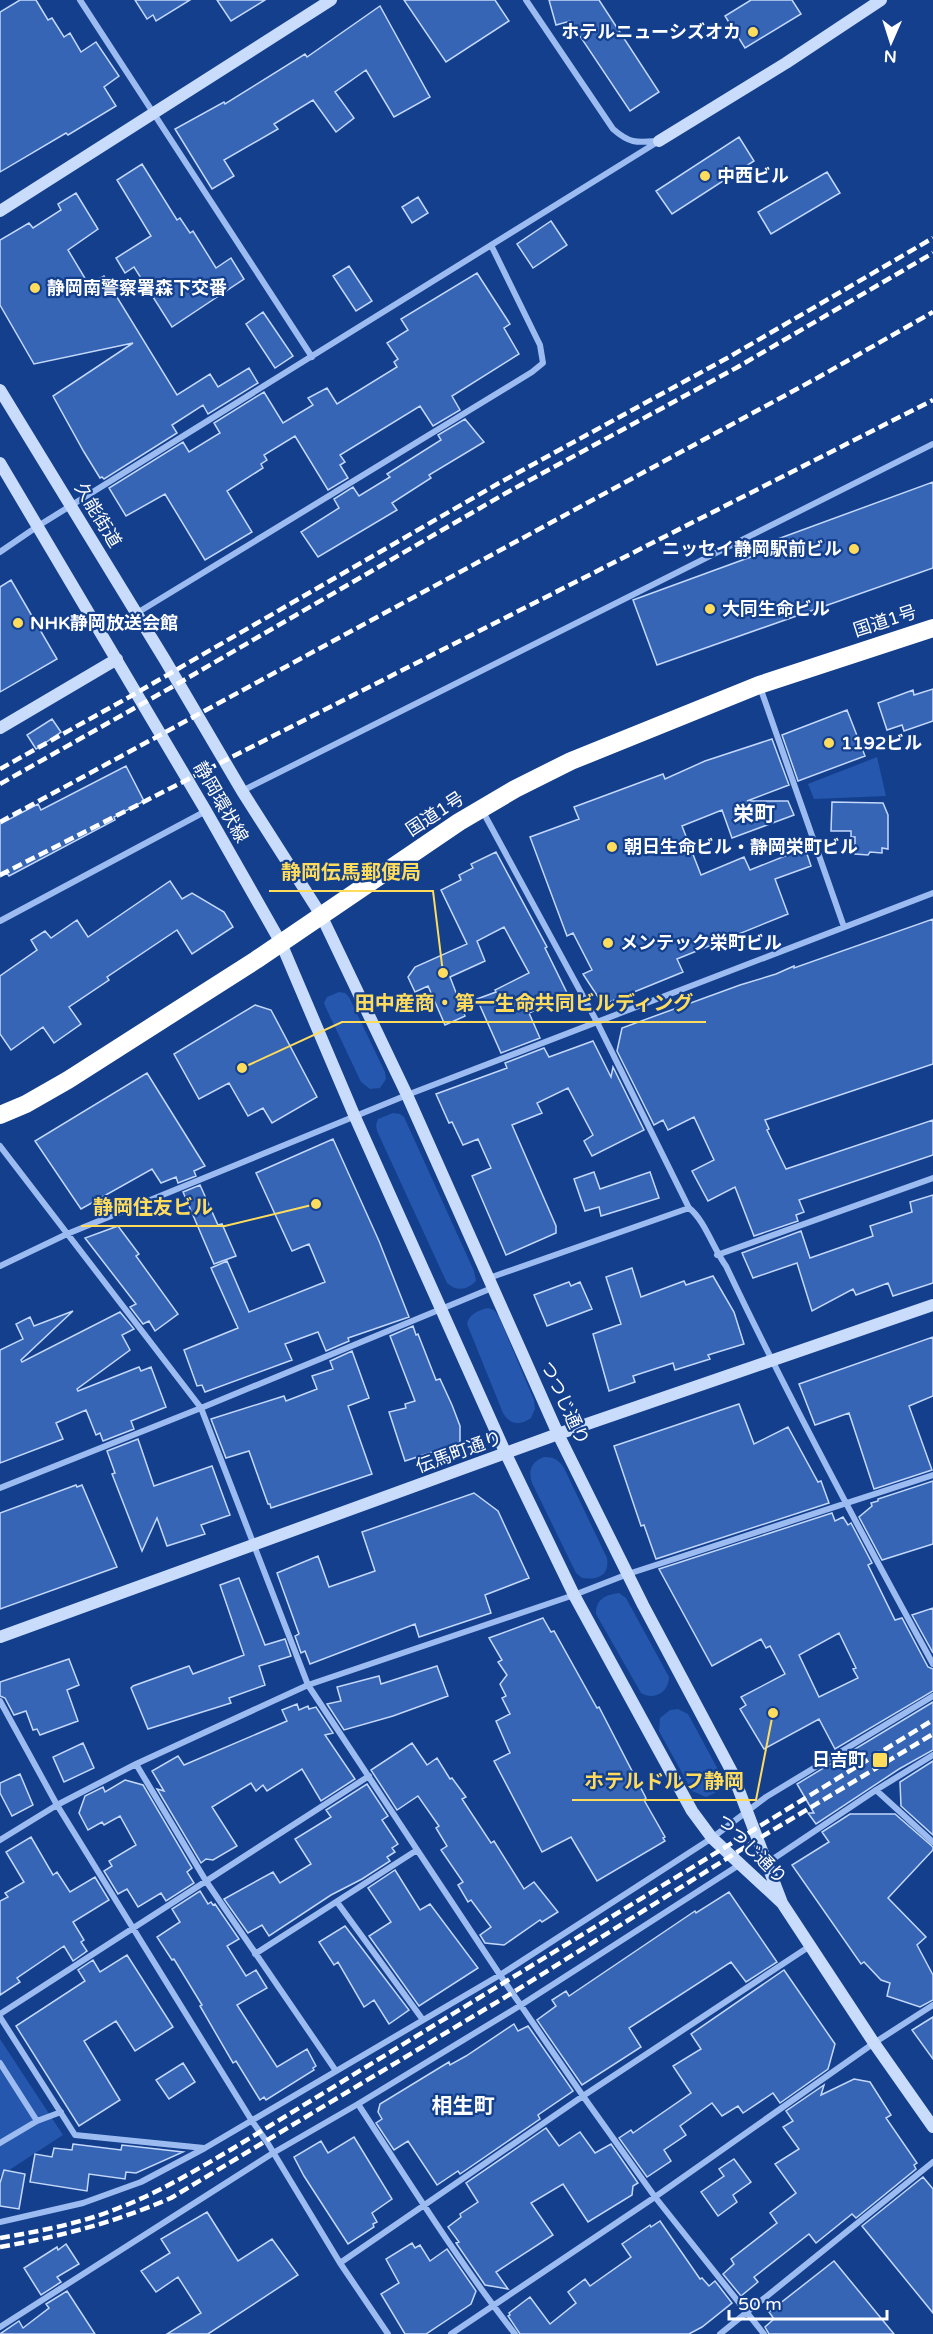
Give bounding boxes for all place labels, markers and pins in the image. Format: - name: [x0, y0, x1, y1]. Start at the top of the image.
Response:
- place label: ホテルニューシズオカ: [561, 21, 741, 43]
- marker: ホテルニューシズオカ: [746, 25, 760, 39]
- place label: 中西ビル: [717, 165, 789, 187]
- marker: 中西ビル: [698, 169, 712, 183]
- place label: 静岡南警察署森下交番: [47, 277, 227, 299]
- marker: 静岡南警察署森下交番: [28, 281, 42, 295]
- place label: ニッセイ静岡駅前ビル: [662, 538, 842, 560]
- marker: ニッセイ静岡駅前ビル: [847, 542, 861, 556]
- place label: 大同生命ビル: [722, 598, 830, 620]
- marker: 大同生命ビル: [703, 602, 717, 616]
- place label: NHK静岡放送会館: [30, 612, 178, 634]
- marker: NHK静岡放送会館: [11, 616, 25, 630]
- place label: 1192ビル: [841, 732, 922, 754]
- marker: 1192ビル: [822, 736, 836, 750]
- place label: 朝日生命ビル・静岡栄町ビル: [624, 836, 858, 858]
- marker: 朝日生命ビル・静岡栄町ビル: [605, 840, 619, 854]
- callout: 静岡伝馬郵便局: [269, 853, 433, 891]
- place label: メンテック栄町ビル: [620, 932, 782, 954]
- marker: メンテック栄町ビル: [601, 936, 615, 950]
- callout: 田中産商・第一生命共同ビルディング: [342, 984, 706, 1022]
- callout: 静岡住友ビル: [81, 1188, 225, 1226]
- place label: 日吉町: [812, 1749, 866, 1771]
- marker: 日吉町: [871, 1751, 889, 1769]
- callout: ホテルドルフ静岡: [572, 1762, 756, 1800]

